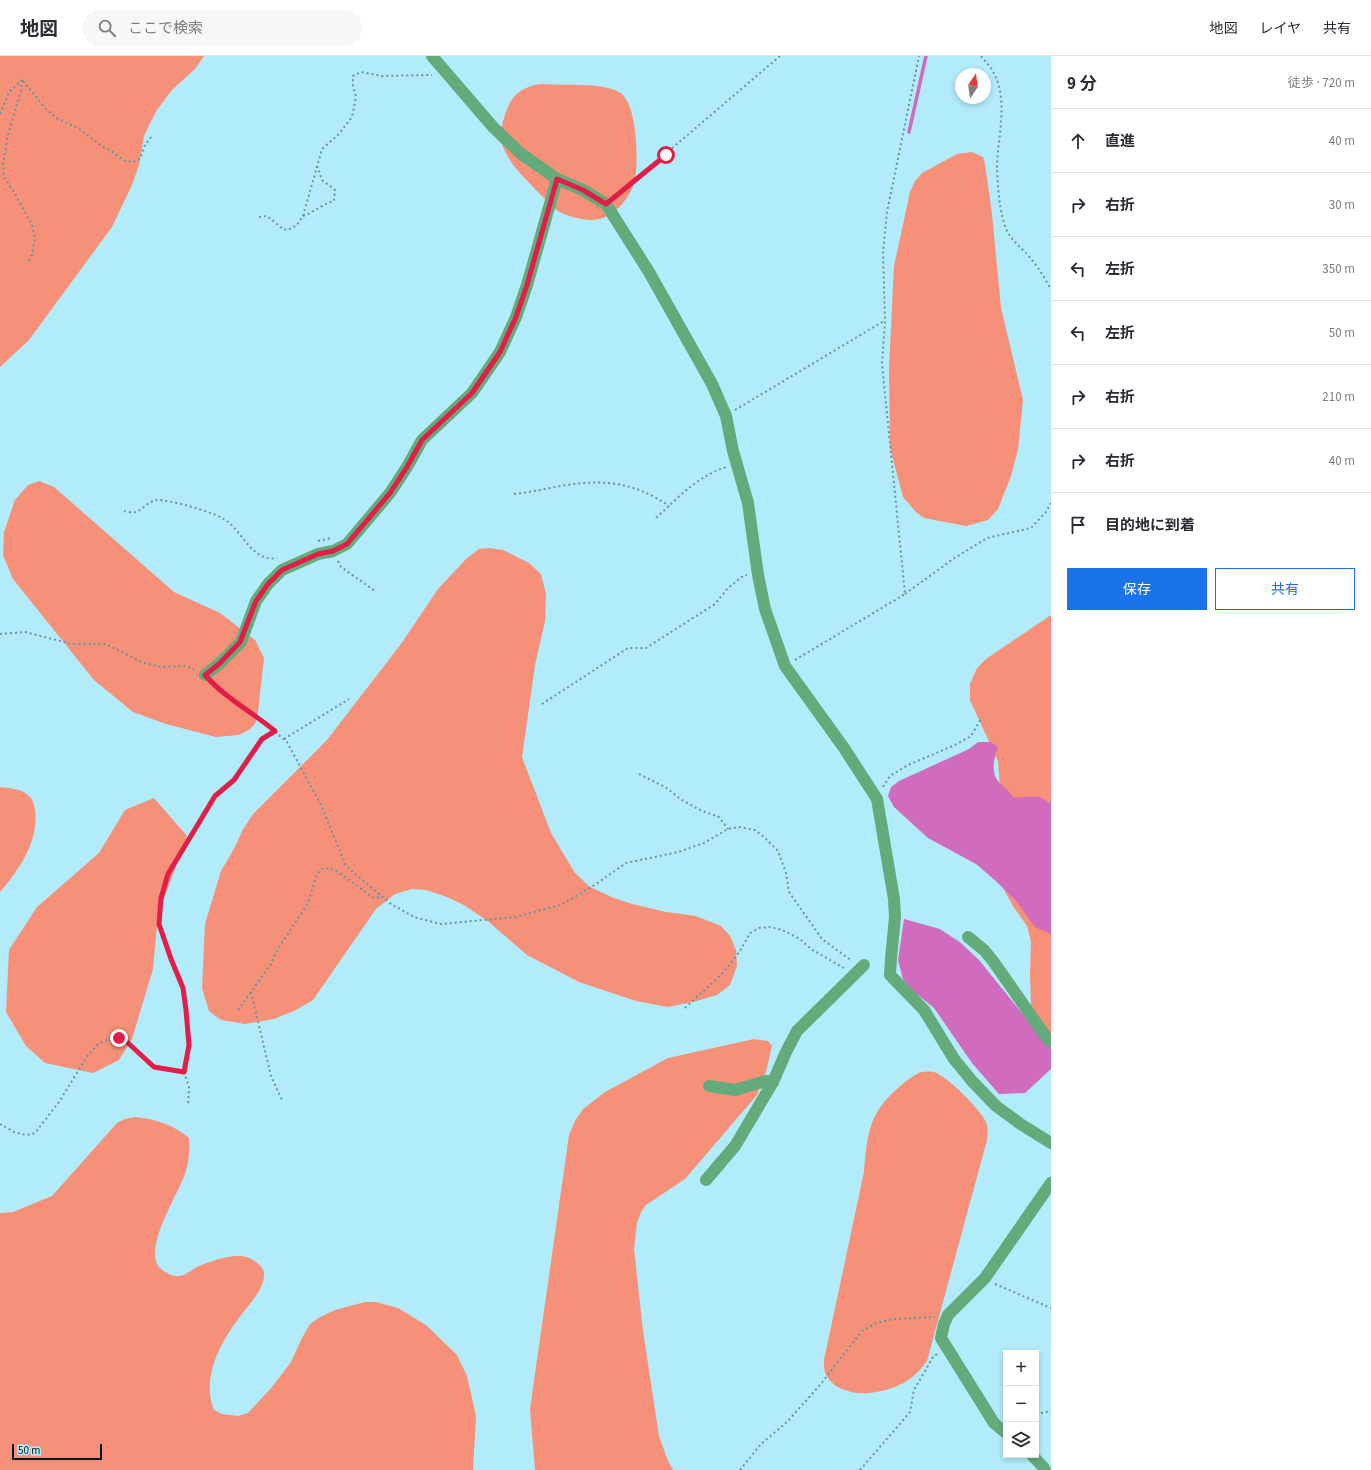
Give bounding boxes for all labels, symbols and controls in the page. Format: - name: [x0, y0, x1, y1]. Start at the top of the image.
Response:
- search box: [82, 10, 362, 46]
- text: 地図: [20, 16, 58, 43]
- icon: search: [96, 17, 118, 39]
- text: ここで検索: [128, 18, 203, 39]
- text: 地図: [1209, 19, 1237, 39]
- text: レイヤ: [1259, 19, 1301, 39]
- text: 共有: [1323, 19, 1351, 39]
- north arrow: [955, 68, 991, 104]
- text: 9 分: [1067, 72, 1096, 96]
- text: 徒歩 · 720 m: [1288, 74, 1355, 92]
- icon: ahead: [1067, 130, 1089, 152]
- text: 直進: [1105, 131, 1135, 152]
- text: 40 m: [1329, 132, 1355, 150]
- route start: [657, 146, 675, 164]
- icon: right: [1067, 194, 1089, 216]
- text: 右折: [1105, 195, 1135, 216]
- text: 30 m: [1329, 196, 1355, 214]
- icon: left: [1067, 258, 1089, 280]
- text: 左折: [1105, 259, 1135, 280]
- text: 350 m: [1322, 260, 1355, 278]
- icon: left: [1067, 322, 1089, 344]
- text: 左折: [1105, 323, 1135, 344]
- text: 50 m: [1329, 324, 1355, 342]
- icon: right: [1067, 386, 1089, 408]
- text: 右折: [1105, 387, 1135, 408]
- text: 210 m: [1322, 388, 1355, 406]
- icon: right: [1067, 450, 1089, 472]
- text: 右折: [1105, 451, 1135, 472]
- text: 40 m: [1329, 452, 1355, 470]
- icon: arrive: [1067, 514, 1089, 536]
- text: 目的地に到着: [1105, 515, 1195, 536]
- button: 保存: [1067, 568, 1207, 610]
- button: 共有: [1215, 568, 1355, 610]
- route end: [110, 1029, 128, 1047]
- map controls: [1003, 1350, 1039, 1458]
- button: +: [1003, 1350, 1039, 1386]
- button: −: [1003, 1386, 1039, 1422]
- button: layers: [1003, 1422, 1039, 1458]
- scale bar: [12, 1442, 102, 1461]
- text: 50 m: [18, 1443, 40, 1458]

